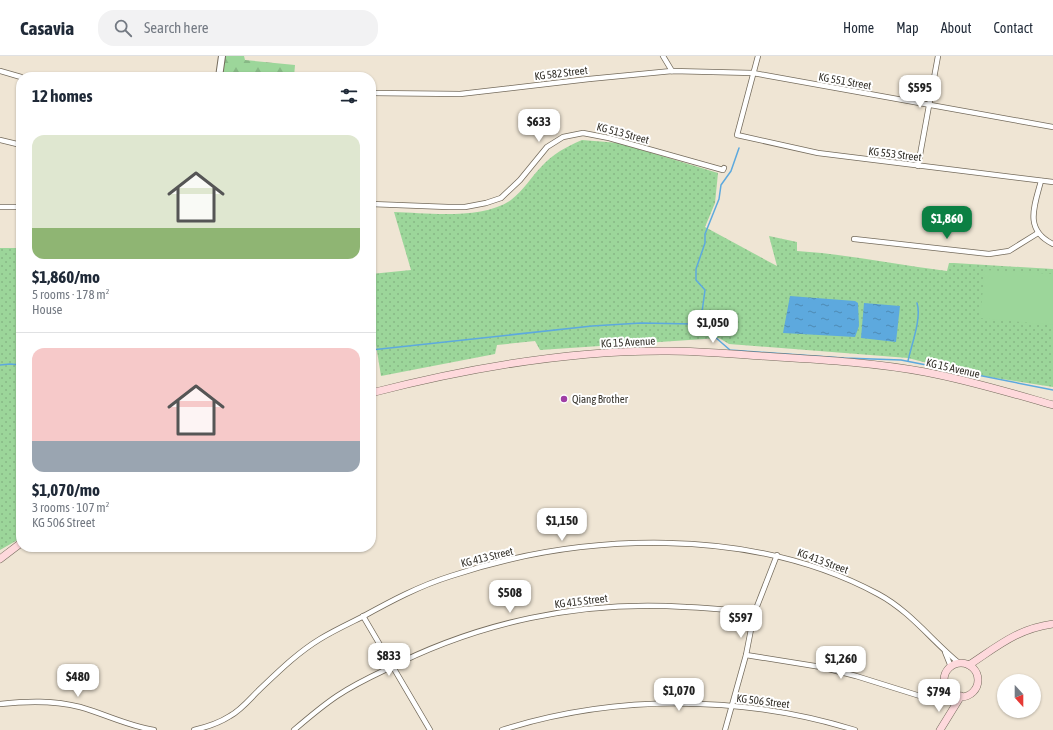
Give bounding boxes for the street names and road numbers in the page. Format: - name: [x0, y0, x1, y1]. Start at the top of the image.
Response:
- street label: KG 582 Street: [534, 64, 588, 82]
- street label: KG 551 Street: [818, 70, 872, 92]
- street label: KG 513 Street: [596, 120, 650, 146]
- street label: KG 553 Street: [868, 145, 922, 163]
- street label: KG 15 Avenue: [600, 335, 656, 349]
- street label: KG 15 Avenue: [925, 356, 981, 380]
- street label: KG 413 Street: [460, 545, 514, 569]
- street label: KG 413 Street: [796, 546, 850, 576]
- street label: KG 415 Street: [554, 592, 608, 610]
- street label: KG 506 Street: [736, 692, 790, 710]

